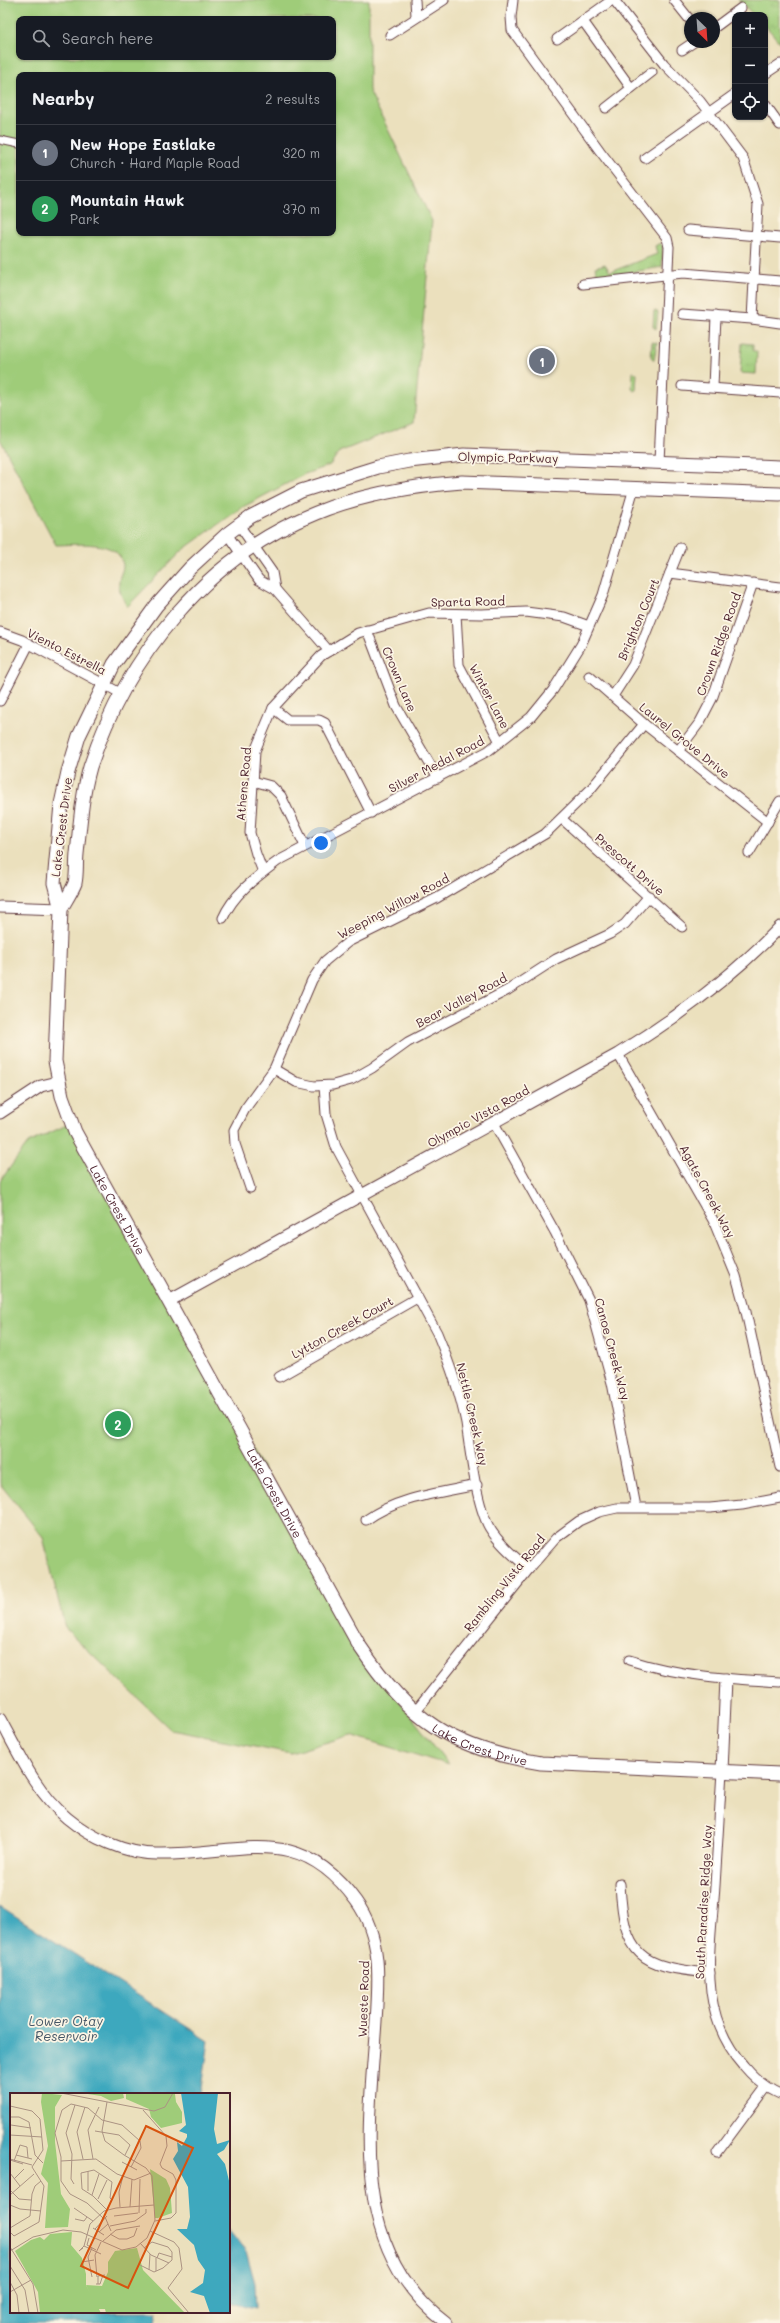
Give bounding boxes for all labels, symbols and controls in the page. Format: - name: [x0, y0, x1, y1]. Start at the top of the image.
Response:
- north arrow: [684, 12, 720, 48]
- map controls: [732, 12, 768, 120]
- button: +: [732, 12, 768, 48]
- search box: [16, 16, 336, 60]
- icon: search: [30, 27, 52, 49]
- text: Search here: [62, 28, 153, 48]
- button: −: [732, 48, 768, 84]
- button: locate: [732, 84, 768, 120]
- text: Nearby: [32, 87, 94, 109]
- text: 2 results: [265, 90, 320, 107]
- text: New Hope Eastlake: [70, 134, 216, 154]
- text: 1: [42, 144, 48, 161]
- text: 320 m: [283, 144, 320, 161]
- text: Church · Hard Maple Road: [70, 154, 240, 171]
- text: Mountain Hawk: [70, 190, 184, 210]
- text: 2: [41, 200, 49, 217]
- text: 370 m: [283, 200, 320, 217]
- text: Park: [70, 210, 99, 227]
- pin: 1: [529, 346, 555, 376]
- street label: Olympic Parkway: [458, 448, 558, 466]
- street label: Brighton Court: [614, 576, 662, 662]
- street label: Crown Ridge Road: [692, 590, 744, 698]
- street label: Sparta Road: [431, 592, 506, 610]
- street label: Viento Estrella: [25, 624, 109, 678]
- street label: Crown Lane: [379, 644, 421, 714]
- street label: Winter Lane: [466, 661, 514, 731]
- street label: Laurel Grove Drive: [636, 699, 734, 781]
- street label: Silver Medal Road: [385, 732, 487, 796]
- street label: Athens Road: [232, 746, 254, 822]
- street label: Lake Crest Drive: [47, 776, 75, 878]
- street label: Prescott Drive: [592, 829, 668, 899]
- your location: [311, 833, 331, 853]
- street label: Weeping Willow Road: [334, 870, 452, 942]
- street label: Bear Valley Road: [413, 969, 510, 1031]
- street label: Olympic Vista Road: [424, 1081, 532, 1151]
- street label: Agate Creek Way: [677, 1142, 739, 1240]
- street label: Lake Crest Drive: [87, 1162, 149, 1257]
- street label: Lytton Creek Court: [288, 1292, 396, 1362]
- street label: Canoe Creek Way: [592, 1296, 634, 1402]
- street label: Nettle Creek Way: [453, 1361, 493, 1467]
- pin: 2: [105, 1409, 131, 1439]
- street label: Lake Crest Drive: [244, 1445, 306, 1541]
- street label: Rambling Vista Road: [460, 1531, 548, 1635]
- street label: Lake Crest Drive: [430, 1719, 529, 1769]
- street label: South Paradise Ridge Way: [691, 1824, 715, 1980]
- street label: Wueste Road: [354, 1960, 372, 2038]
- water label: Lower Otay Reservoir: [29, 2012, 103, 2044]
- inset map: [10, 2093, 230, 2313]

